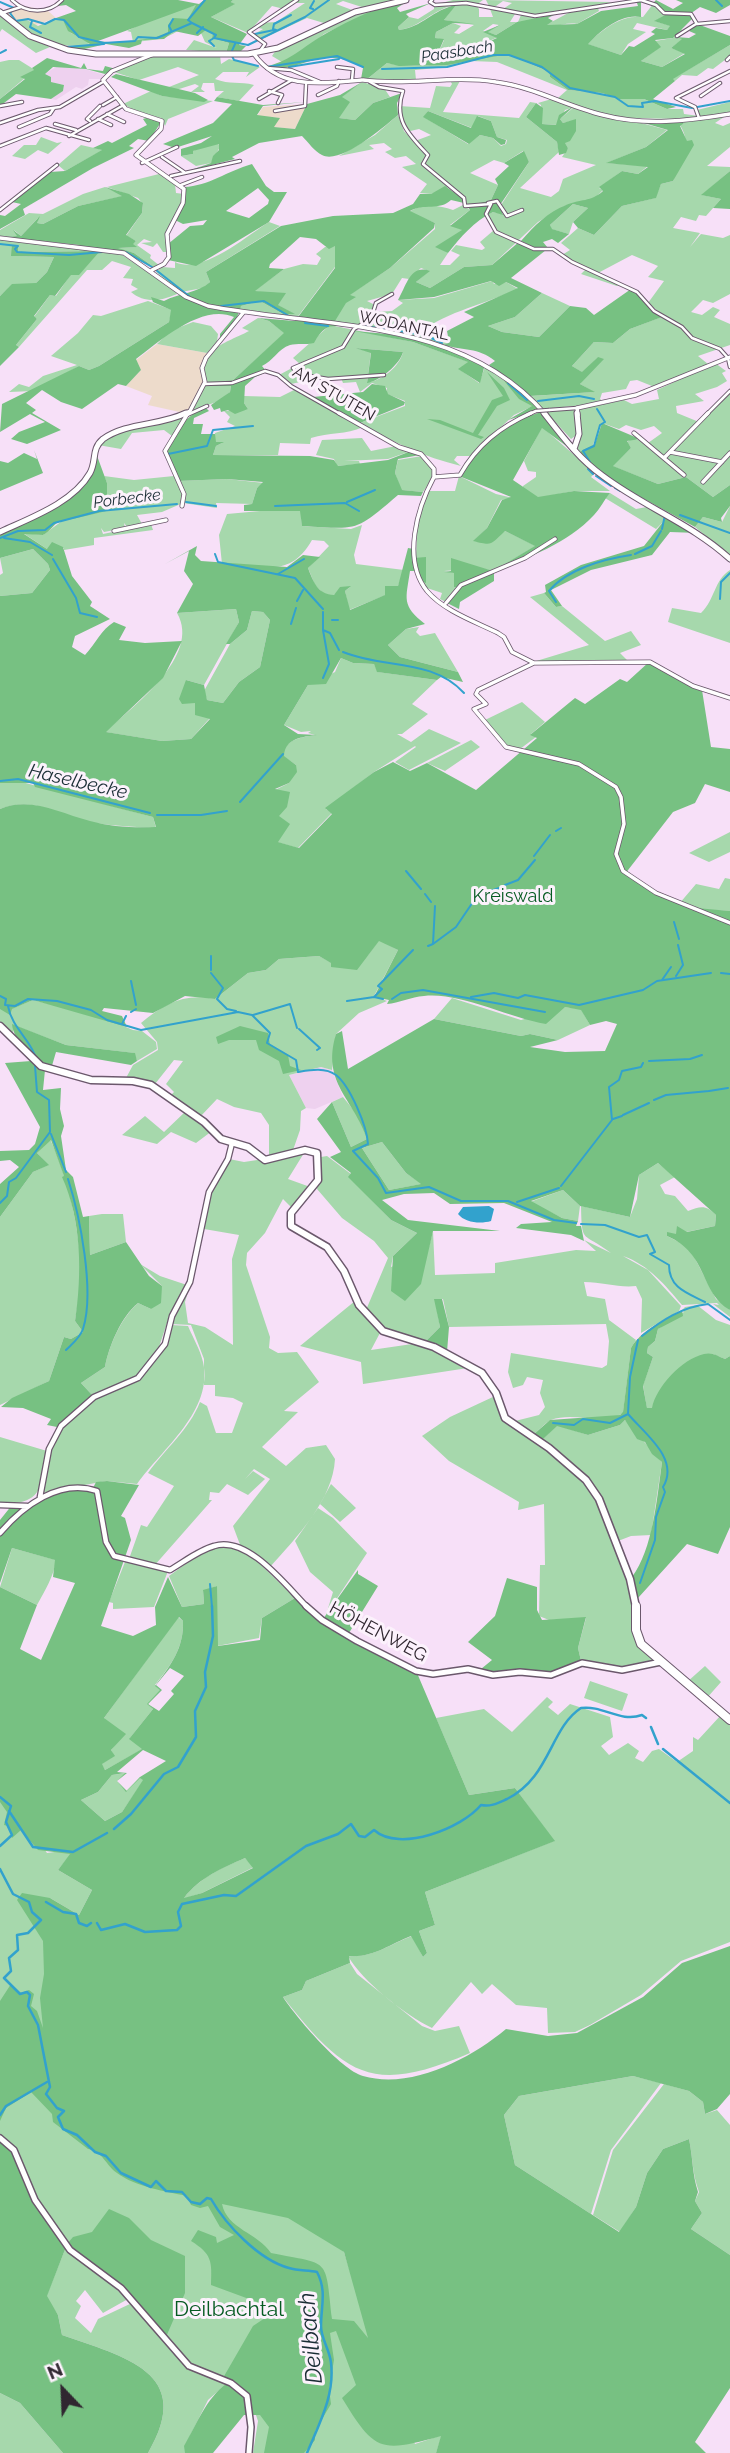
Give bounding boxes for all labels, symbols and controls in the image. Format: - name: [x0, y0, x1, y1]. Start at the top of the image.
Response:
- water label: Paasbach: [420, 37, 494, 67]
- street label: WODANTAL: [357, 307, 451, 345]
- street label: AM STUTEN: [289, 363, 379, 425]
- water label: Porbecke: [92, 485, 162, 513]
- water label: Haselbecke: [27, 760, 129, 804]
- park label: Kreiswald: [473, 886, 553, 908]
- street label: HÖHENWEG: [326, 1597, 430, 1667]
- water label: Deilbach: [293, 2291, 329, 2385]
- park label: Deilbachtal: [174, 2297, 284, 2323]
- north arrow: [28, 2355, 98, 2425]
- text: N: [44, 2358, 66, 2384]

